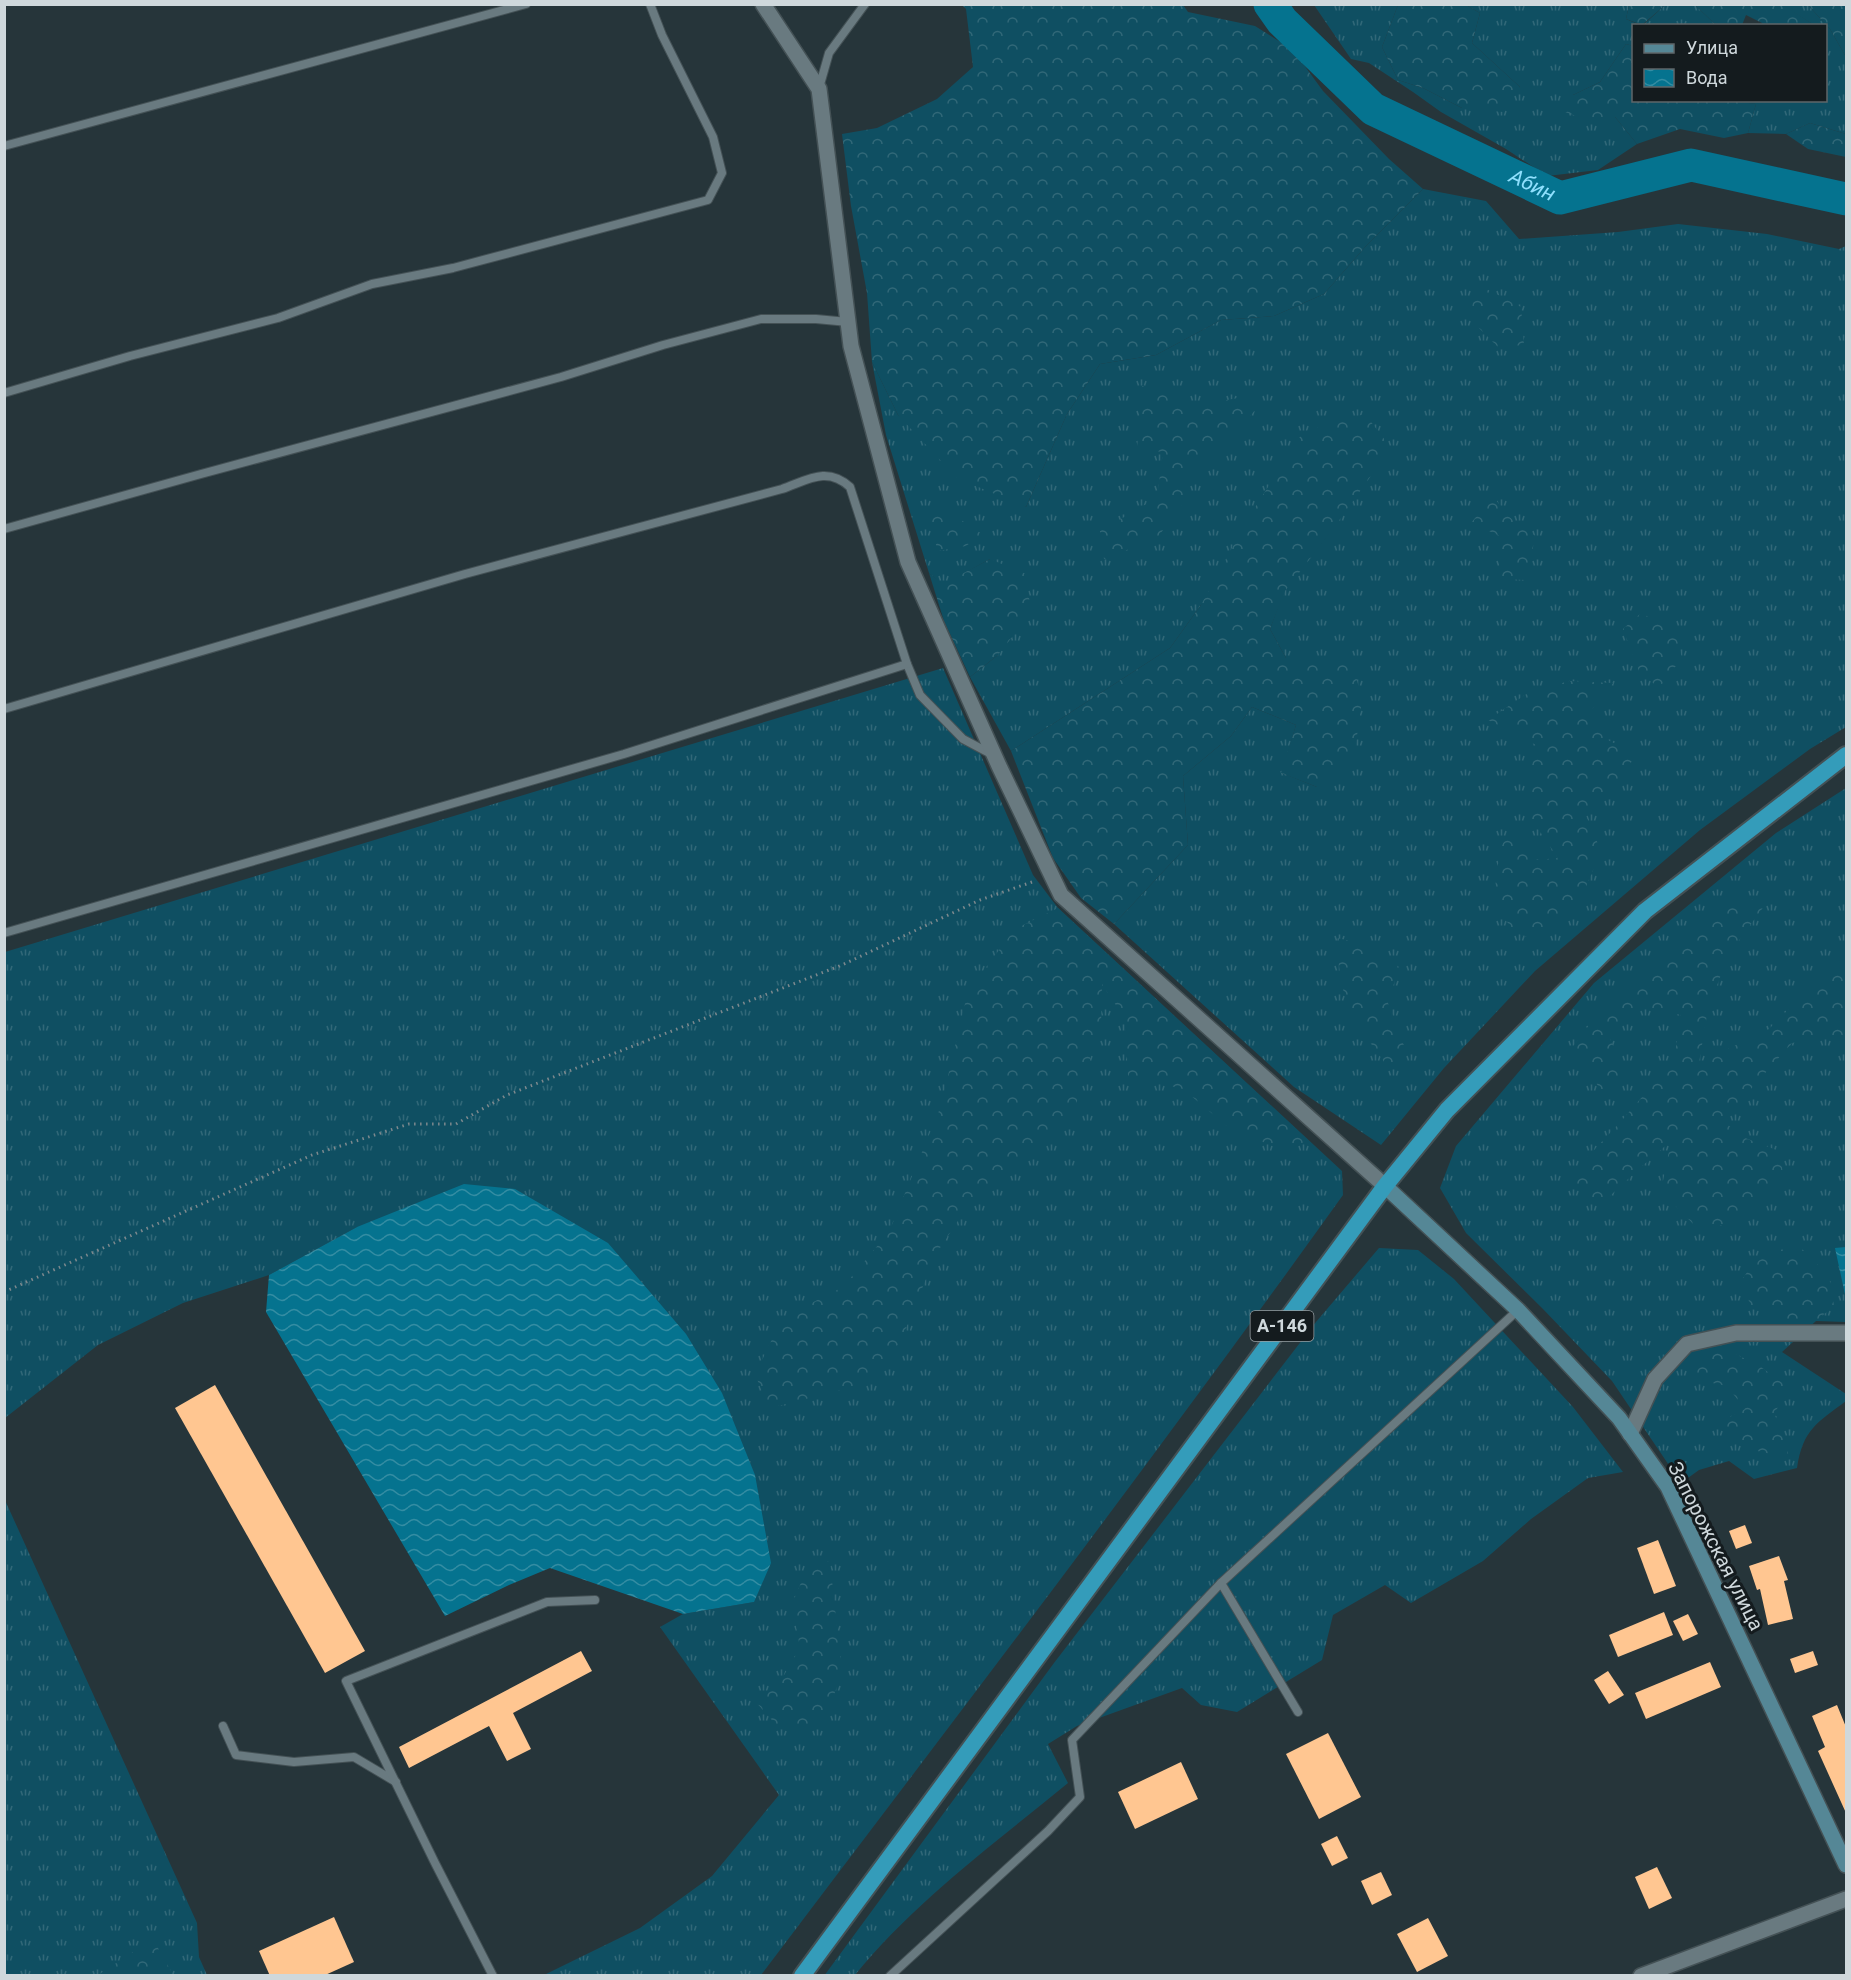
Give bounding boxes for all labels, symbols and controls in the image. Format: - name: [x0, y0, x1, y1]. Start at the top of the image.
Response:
- legend: [1632, 24, 1827, 102]
- text: Улица: [1686, 37, 1738, 58]
- text: Вода: [1686, 67, 1728, 88]
- water label: Абин: [1505, 163, 1559, 206]
- road number: А-146: [1250, 1311, 1314, 1341]
- street label: Запорожская улица: [1663, 1458, 1769, 1634]

